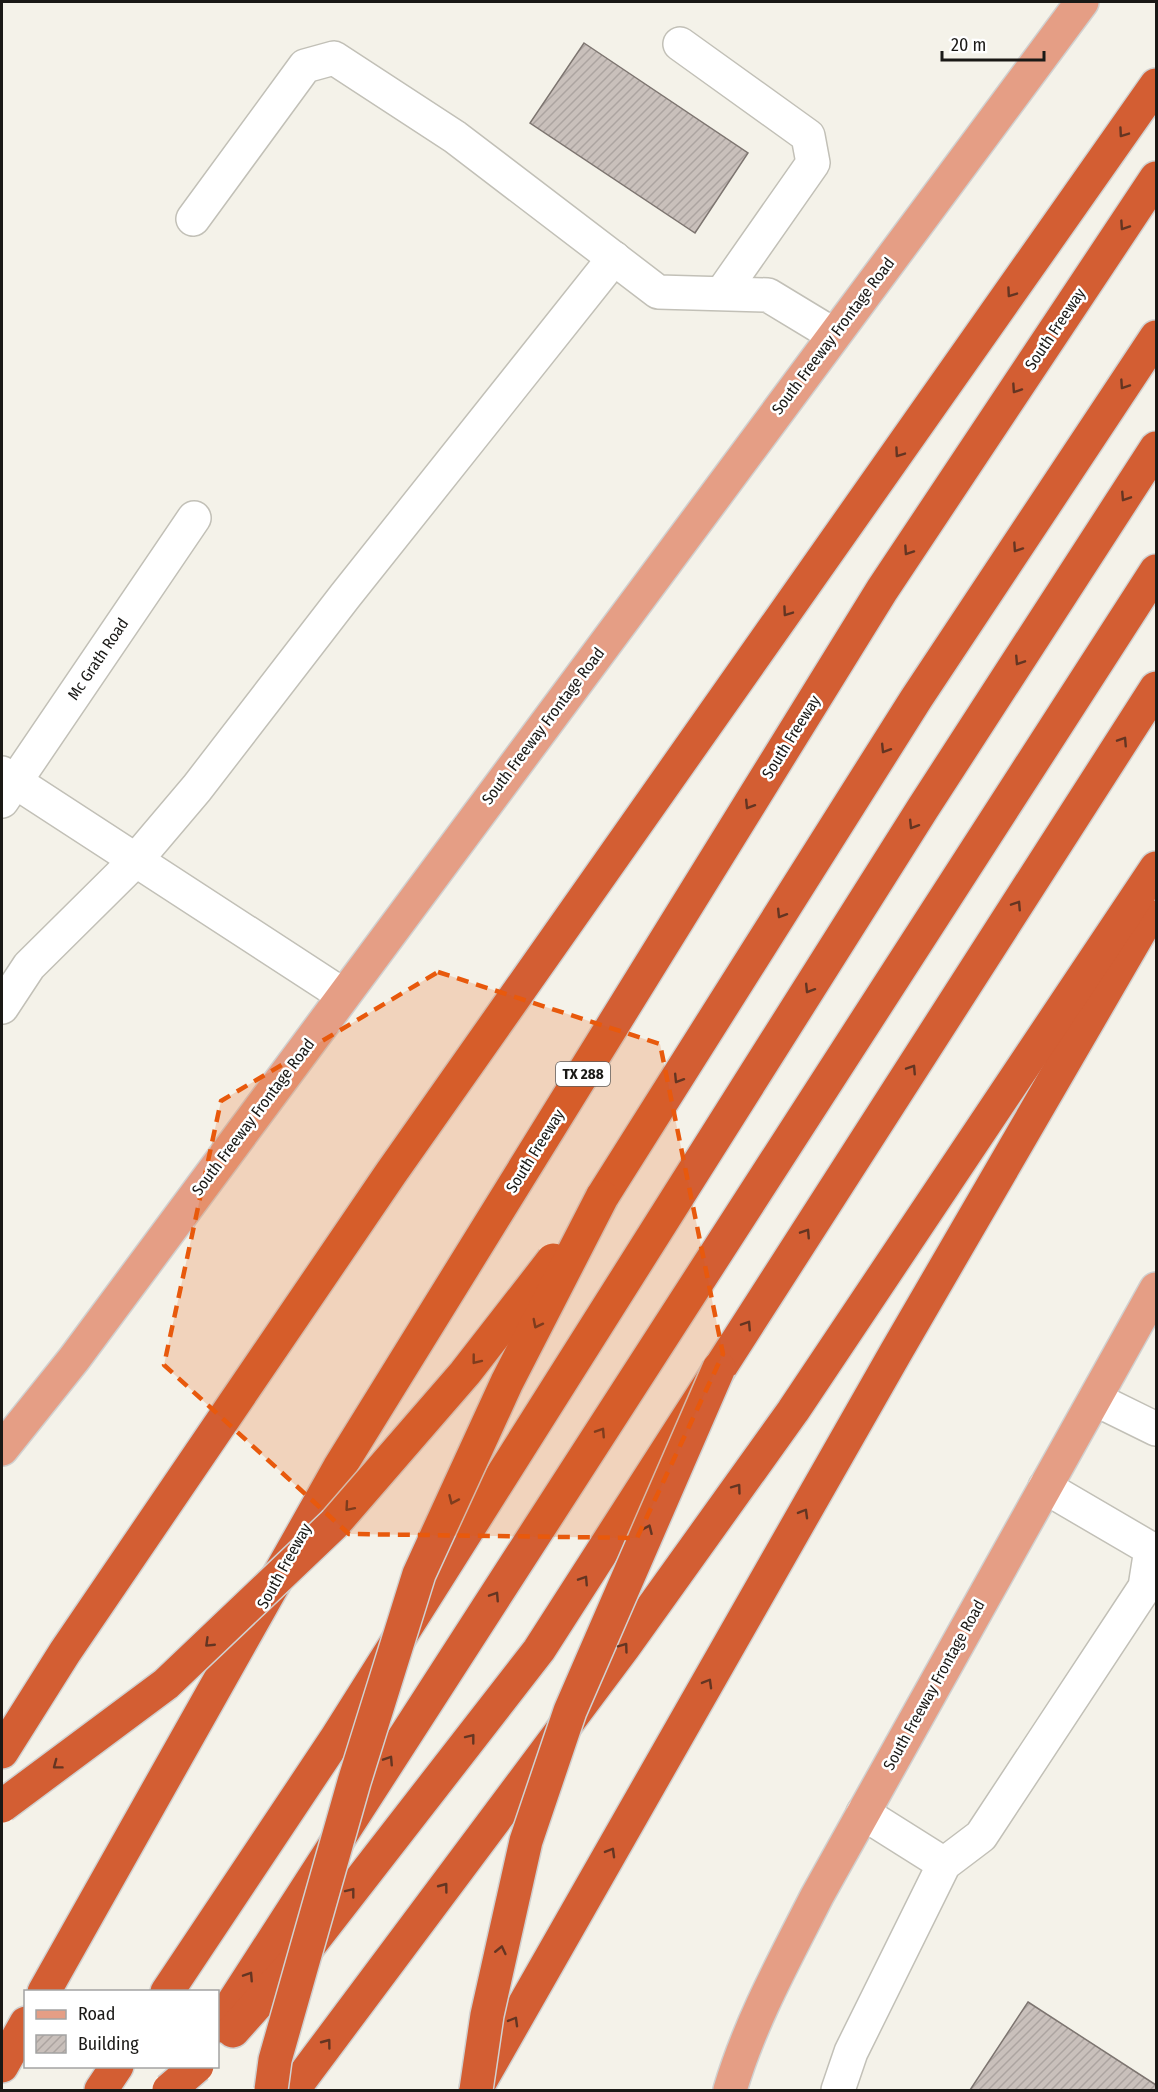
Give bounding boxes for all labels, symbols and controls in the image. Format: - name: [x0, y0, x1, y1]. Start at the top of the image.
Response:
- scale bar: [942, 24, 1044, 62]
- text: 20 m: [951, 34, 986, 56]
- one-way arrow: [1119, 127, 1130, 138]
- one-way arrow: [1120, 220, 1131, 231]
- street label: South Freeway Frontage Road: [768, 254, 898, 418]
- street label: South Freeway: [1021, 284, 1090, 374]
- one-way arrow: [1007, 286, 1018, 297]
- one-way arrow: [1120, 379, 1131, 390]
- one-way arrow: [1012, 382, 1023, 393]
- one-way arrow: [895, 446, 906, 457]
- one-way arrow: [1120, 491, 1132, 501]
- one-way arrow: [1012, 542, 1024, 552]
- one-way arrow: [903, 545, 915, 555]
- one-way arrow: [783, 606, 794, 617]
- street label: Mc Grath Road: [64, 614, 132, 704]
- street label: South Freeway Frontage Road: [478, 644, 608, 808]
- one-way arrow: [1015, 654, 1026, 665]
- street label: South Freeway: [758, 691, 825, 782]
- one-way arrow: [1116, 737, 1127, 748]
- one-way arrow: [881, 743, 893, 753]
- one-way arrow: [744, 799, 756, 809]
- one-way arrow: [909, 818, 920, 829]
- one-way arrow: [1010, 901, 1022, 911]
- one-way arrow: [777, 908, 789, 918]
- one-way arrow: [805, 983, 816, 994]
- street label: South Freeway Frontage Road: [188, 1035, 318, 1199]
- road number: TX 288: [556, 1062, 610, 1086]
- one-way arrow: [904, 1065, 916, 1075]
- one-way arrow: [673, 1073, 685, 1083]
- street label: South Freeway: [502, 1105, 569, 1196]
- one-way arrow: [799, 1229, 810, 1240]
- one-way arrow: [533, 1318, 544, 1328]
- one-way arrow: [739, 1321, 751, 1331]
- one-way arrow: [473, 1353, 484, 1364]
- one-way arrow: [593, 1428, 605, 1438]
- one-way arrow: [730, 1484, 741, 1495]
- one-way arrow: [448, 1493, 460, 1504]
- one-way arrow: [345, 1500, 356, 1511]
- one-way arrow: [797, 1509, 808, 1519]
- street label: South Freeway: [253, 1519, 316, 1612]
- one-way arrow: [641, 1525, 653, 1536]
- one-way arrow: [577, 1576, 589, 1586]
- one-way arrow: [488, 1592, 499, 1603]
- street label: South Freeway Frontage Road: [879, 1597, 989, 1773]
- one-way arrow: [205, 1636, 216, 1647]
- one-way arrow: [617, 1642, 628, 1653]
- one-way arrow: [700, 1679, 712, 1689]
- one-way arrow: [463, 1734, 474, 1745]
- one-way arrow: [382, 1755, 393, 1766]
- one-way arrow: [53, 1758, 64, 1769]
- one-way arrow: [604, 1848, 615, 1858]
- one-way arrow: [437, 1883, 448, 1894]
- one-way arrow: [344, 1888, 355, 1899]
- one-way arrow: [494, 1946, 507, 1956]
- one-way arrow: [242, 1972, 253, 1983]
- legend: [24, 1990, 219, 2068]
- text: Road: [78, 2003, 115, 2025]
- one-way arrow: [507, 2017, 519, 2028]
- text: Building: [78, 2033, 139, 2055]
- one-way arrow: [320, 2039, 331, 2050]

